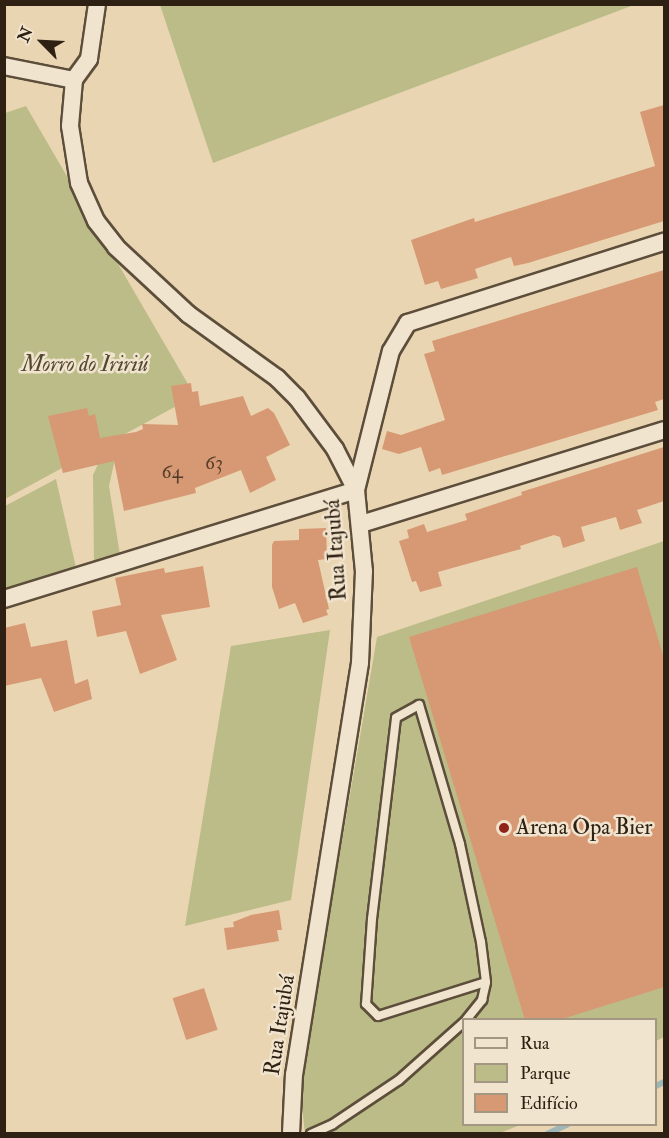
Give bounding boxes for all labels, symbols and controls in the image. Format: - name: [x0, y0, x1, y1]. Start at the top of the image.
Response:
- north arrow: [12, 12, 72, 72]
- text: N: [14, 24, 38, 45]
- park label: Morro do Iririú: [22, 352, 148, 378]
- house number: 63: [205, 450, 223, 474]
- house number: 64: [162, 459, 182, 483]
- street label: Rua Itajubá: [319, 498, 353, 602]
- place label: Arena Opa Bier: [516, 815, 652, 841]
- marker: Arena Opa Bier: [497, 821, 511, 835]
- street label: Rua Itajubá: [259, 973, 301, 1077]
- legend: [462, 1018, 657, 1126]
- text: Rua: [520, 1032, 549, 1055]
- text: Parque: [520, 1062, 570, 1085]
- text: Edifício: [520, 1092, 578, 1115]

